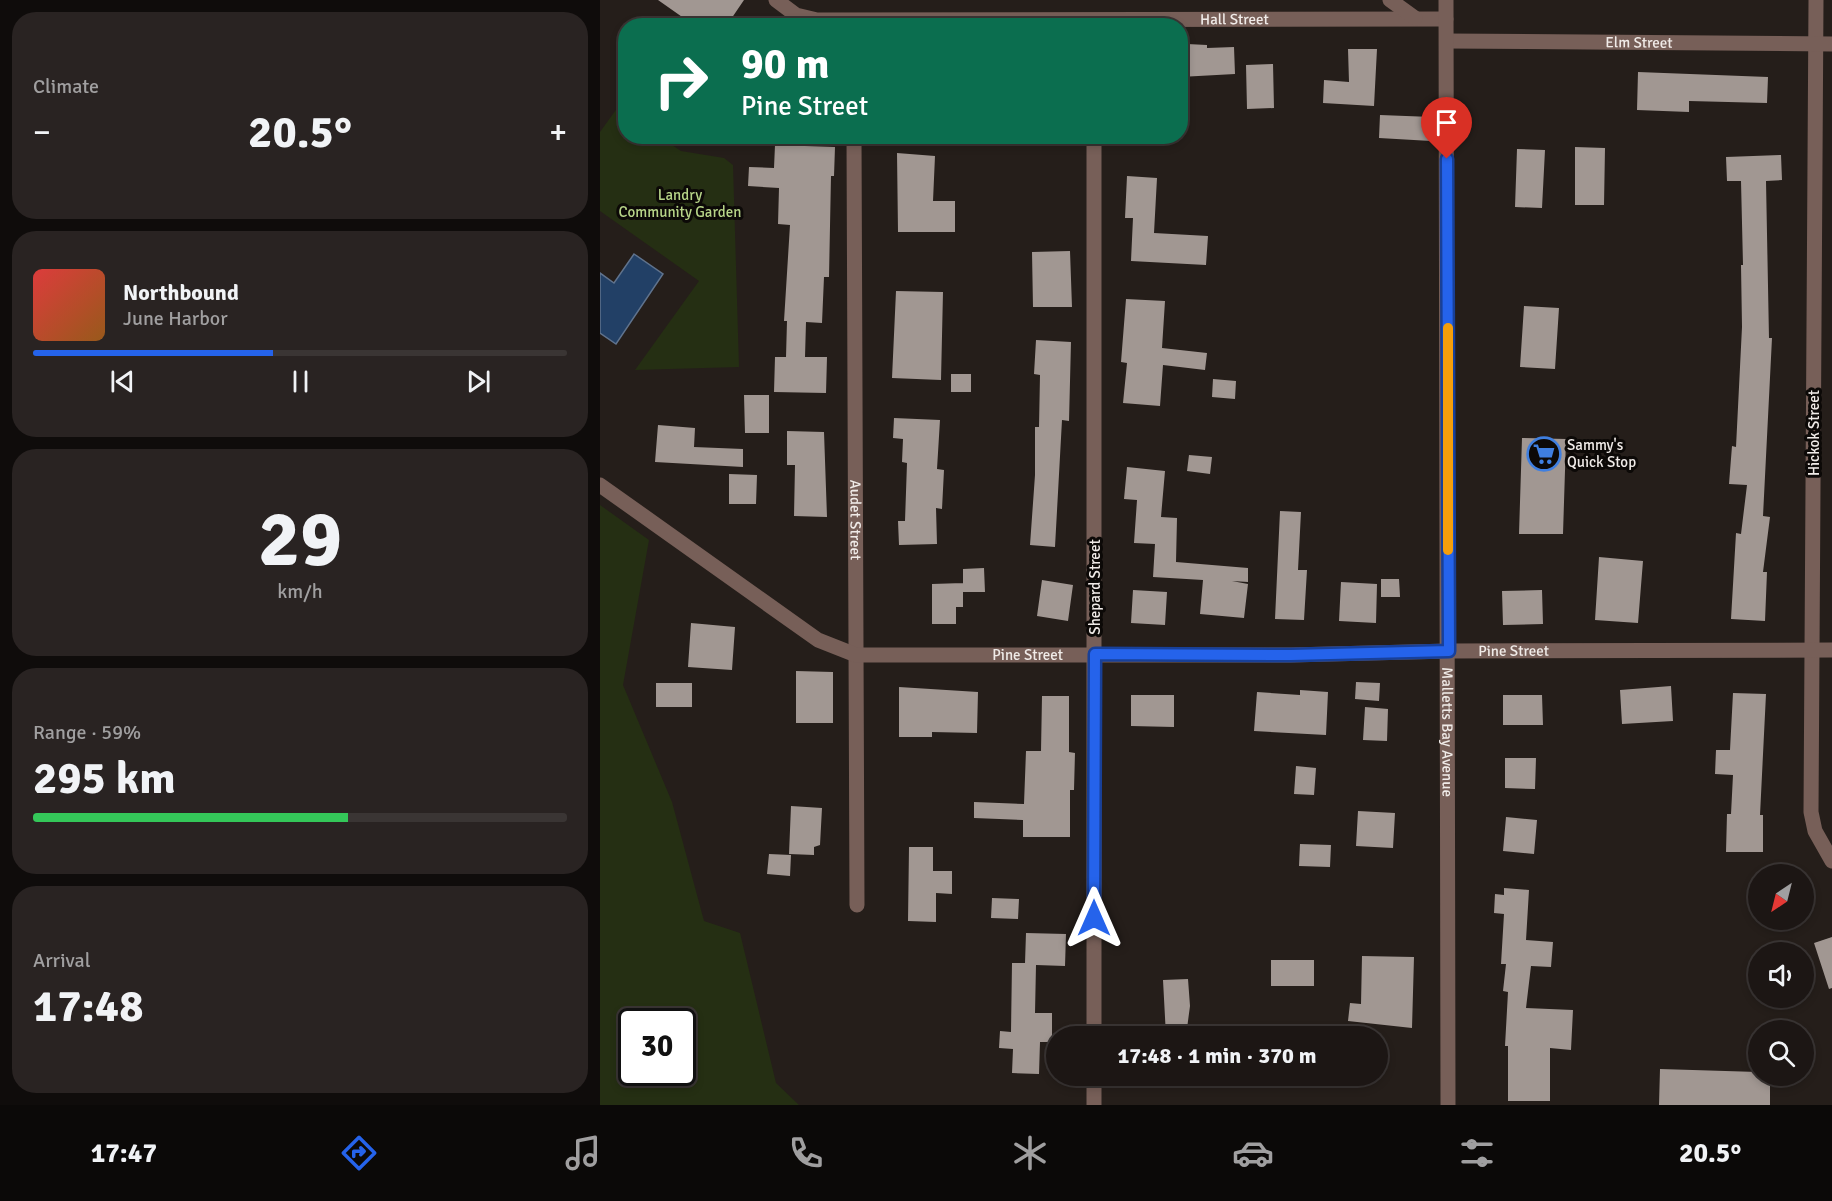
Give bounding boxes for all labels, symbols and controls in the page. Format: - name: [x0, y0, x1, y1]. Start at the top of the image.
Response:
- street label: Hall Street: [1200, 10, 1269, 28]
- street label: Elm Street: [1605, 33, 1673, 52]
- text: 90 m: [741, 39, 830, 90]
- icon: right: [642, 42, 720, 120]
- text: Climate: [33, 74, 99, 99]
- text: Pine Street: [741, 90, 868, 123]
- pin: [1421, 97, 1472, 159]
- text: 20.5°: [248, 105, 352, 160]
- icon: arrive: [1430, 106, 1463, 139]
- text: −: [33, 112, 51, 153]
- text: +: [549, 112, 567, 153]
- park label: Landry Community Garden: [619, 186, 741, 221]
- text: Northbound: [123, 279, 239, 306]
- text: June Harbor: [123, 306, 228, 331]
- icon: previous: [106, 365, 139, 398]
- icon: pause: [284, 365, 317, 398]
- icon: next: [462, 365, 495, 398]
- street label: Hickok Street: [1805, 390, 1823, 476]
- supermarket icon: Sammy's Quick Stop: [1526, 436, 1562, 472]
- place label: Sammy's Quick Stop: [1567, 436, 1636, 471]
- street label: Audet Street: [846, 480, 865, 560]
- text: 29: [258, 492, 342, 588]
- street label: Shepard Street: [1086, 539, 1104, 635]
- text: km/h: [277, 579, 323, 604]
- street label: Pine Street: [1478, 642, 1549, 660]
- street label: Pine Street: [992, 646, 1063, 664]
- street label: Malletts Bay Avenue: [1438, 667, 1456, 797]
- text: Range · 59%: [33, 720, 141, 745]
- text: 295 km: [33, 751, 176, 806]
- north arrow: [1748, 864, 1814, 930]
- map controls: [1748, 864, 1814, 1086]
- position arrow: [1062, 886, 1126, 950]
- button: sound: [1748, 942, 1814, 1008]
- text: Arrival: [33, 948, 91, 973]
- text: 17:48: [33, 979, 143, 1034]
- speed limit sign: 30: [618, 1008, 696, 1086]
- button: search: [1748, 1020, 1814, 1086]
- text: 17:48 · 1 min · 370 m: [1117, 1042, 1317, 1069]
- icon: directions: [338, 1132, 380, 1174]
- icon: music: [562, 1132, 604, 1174]
- icon: phone: [785, 1132, 827, 1174]
- icon: climate: [1009, 1132, 1051, 1174]
- icon: car: [1232, 1132, 1274, 1174]
- icon: filters: [1456, 1132, 1498, 1174]
- text: 17:47: [91, 1137, 157, 1170]
- text: 20.5°: [1679, 1137, 1741, 1170]

